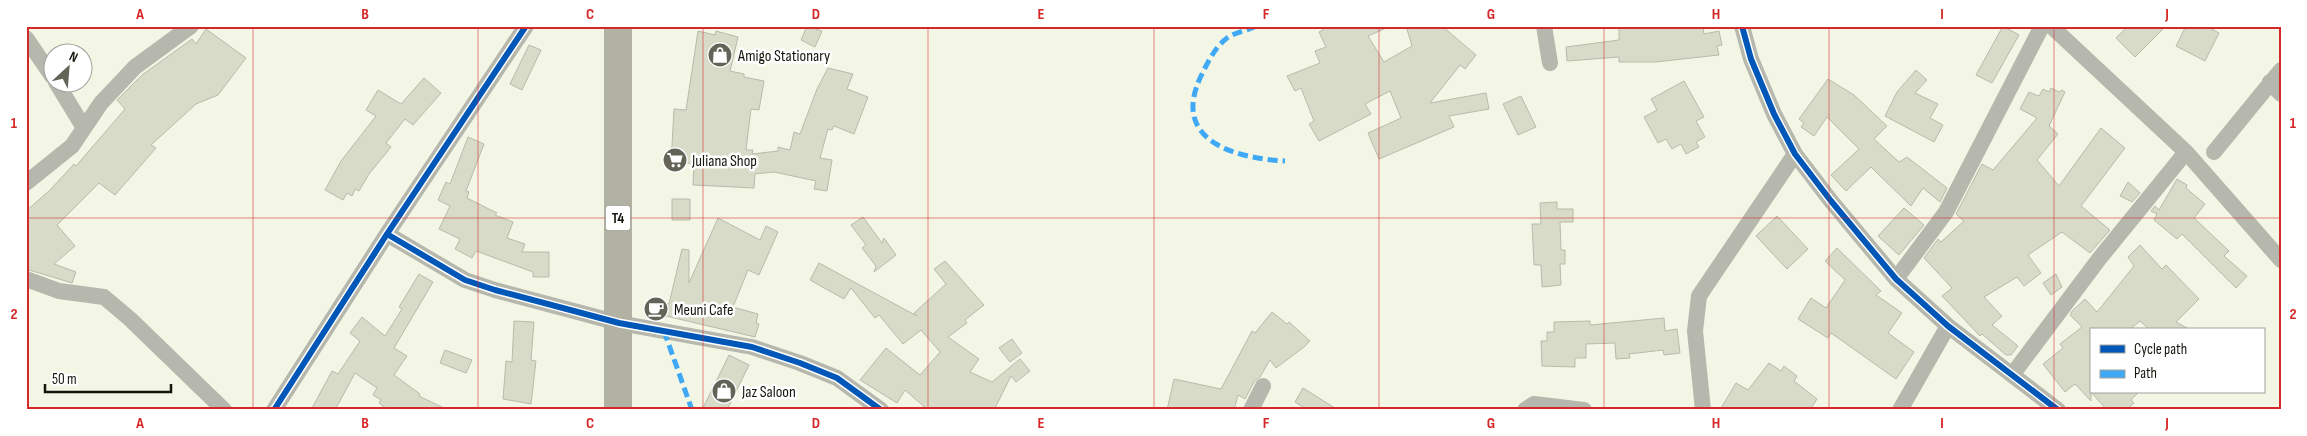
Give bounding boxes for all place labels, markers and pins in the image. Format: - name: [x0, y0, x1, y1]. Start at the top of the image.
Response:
- shop icon: Amigo Stationary: [707, 42, 733, 68]
- place label: Amigo Stationary: [737, 47, 830, 66]
- supermarket icon: Juliana Shop: [662, 147, 688, 173]
- place label: Juliana Shop: [691, 152, 757, 171]
- cafe icon: Meuni Cafe: [643, 296, 669, 322]
- place label: Meuni Cafe: [674, 301, 733, 320]
- shop icon: Jaz Saloon: [711, 378, 737, 404]
- place label: Jaz Saloon: [741, 383, 796, 402]

